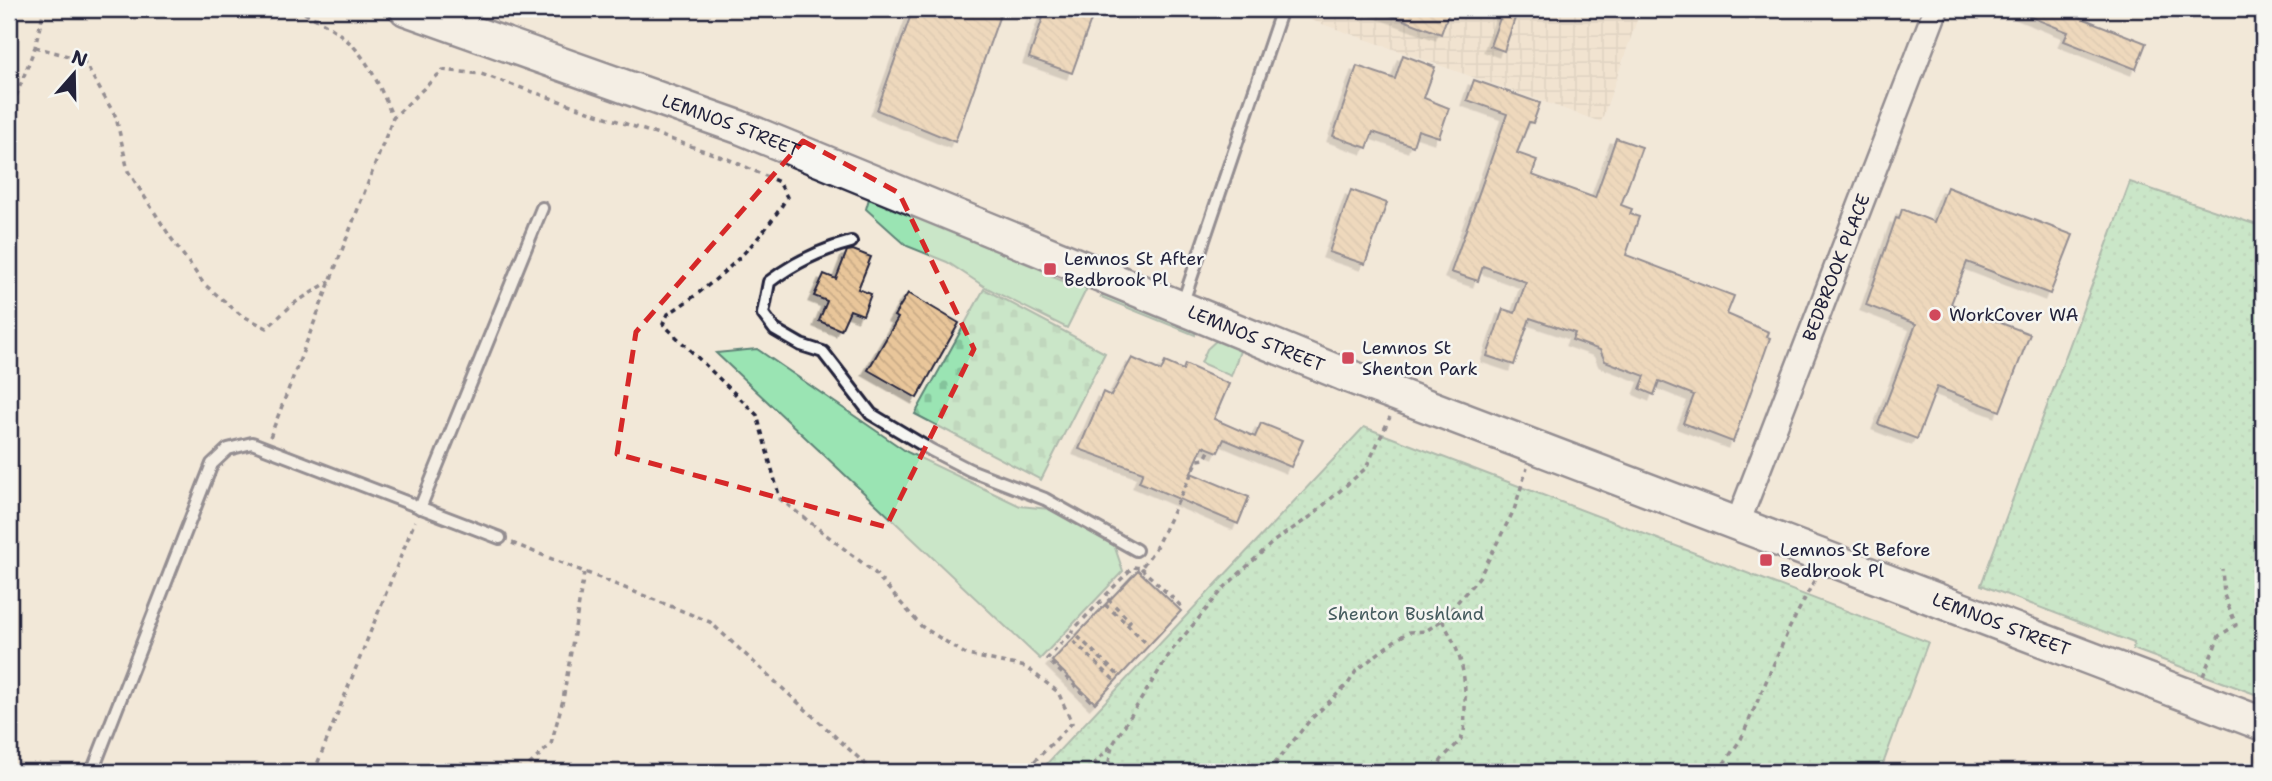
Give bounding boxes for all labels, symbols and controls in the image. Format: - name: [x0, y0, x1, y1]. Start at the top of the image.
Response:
- north arrow: [38, 38, 108, 108]
- text: N: [68, 44, 91, 73]
- street label: LEMNOS STREET: [658, 89, 804, 163]
- street label: BEDBROOK PLACE: [1797, 190, 1876, 345]
- place label: Lemnos St After Bedbrook Pl: [1064, 247, 1205, 292]
- marker: Lemnos St After Bedbrook Pl: [1042, 261, 1058, 277]
- street label: LEMNOS STREET: [1184, 300, 1328, 377]
- place label: WorkCover WA: [1949, 303, 2079, 327]
- marker: WorkCover WA: [1927, 307, 1943, 323]
- place label: Lemnos St Shenton Park: [1362, 336, 1478, 381]
- marker: Lemnos St Shenton Park: [1340, 350, 1356, 366]
- place label: Lemnos St Before Bedbrook Pl: [1780, 538, 1930, 583]
- marker: Lemnos St Before Bedbrook Pl: [1758, 552, 1774, 568]
- street label: LEMNOS STREET: [1929, 587, 2074, 662]
- park label: Shenton Bushland: [1328, 602, 1484, 626]

